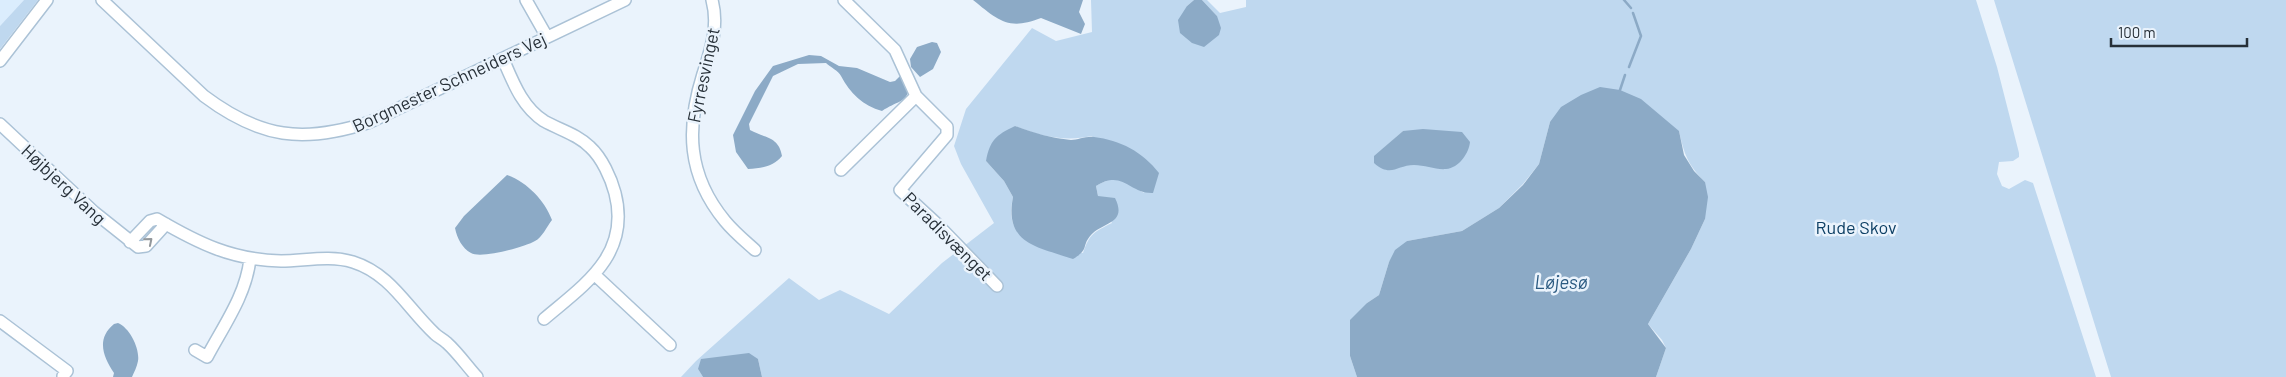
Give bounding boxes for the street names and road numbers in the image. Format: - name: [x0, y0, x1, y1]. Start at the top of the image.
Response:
- street label: Fyrresvinget: [682, 25, 724, 125]
- street label: Borgmester Schneiders Vej: [349, 27, 549, 137]
- street label: Højbjerg Vang: [17, 139, 111, 229]
- street label: Paradisvænget: [899, 187, 997, 285]

